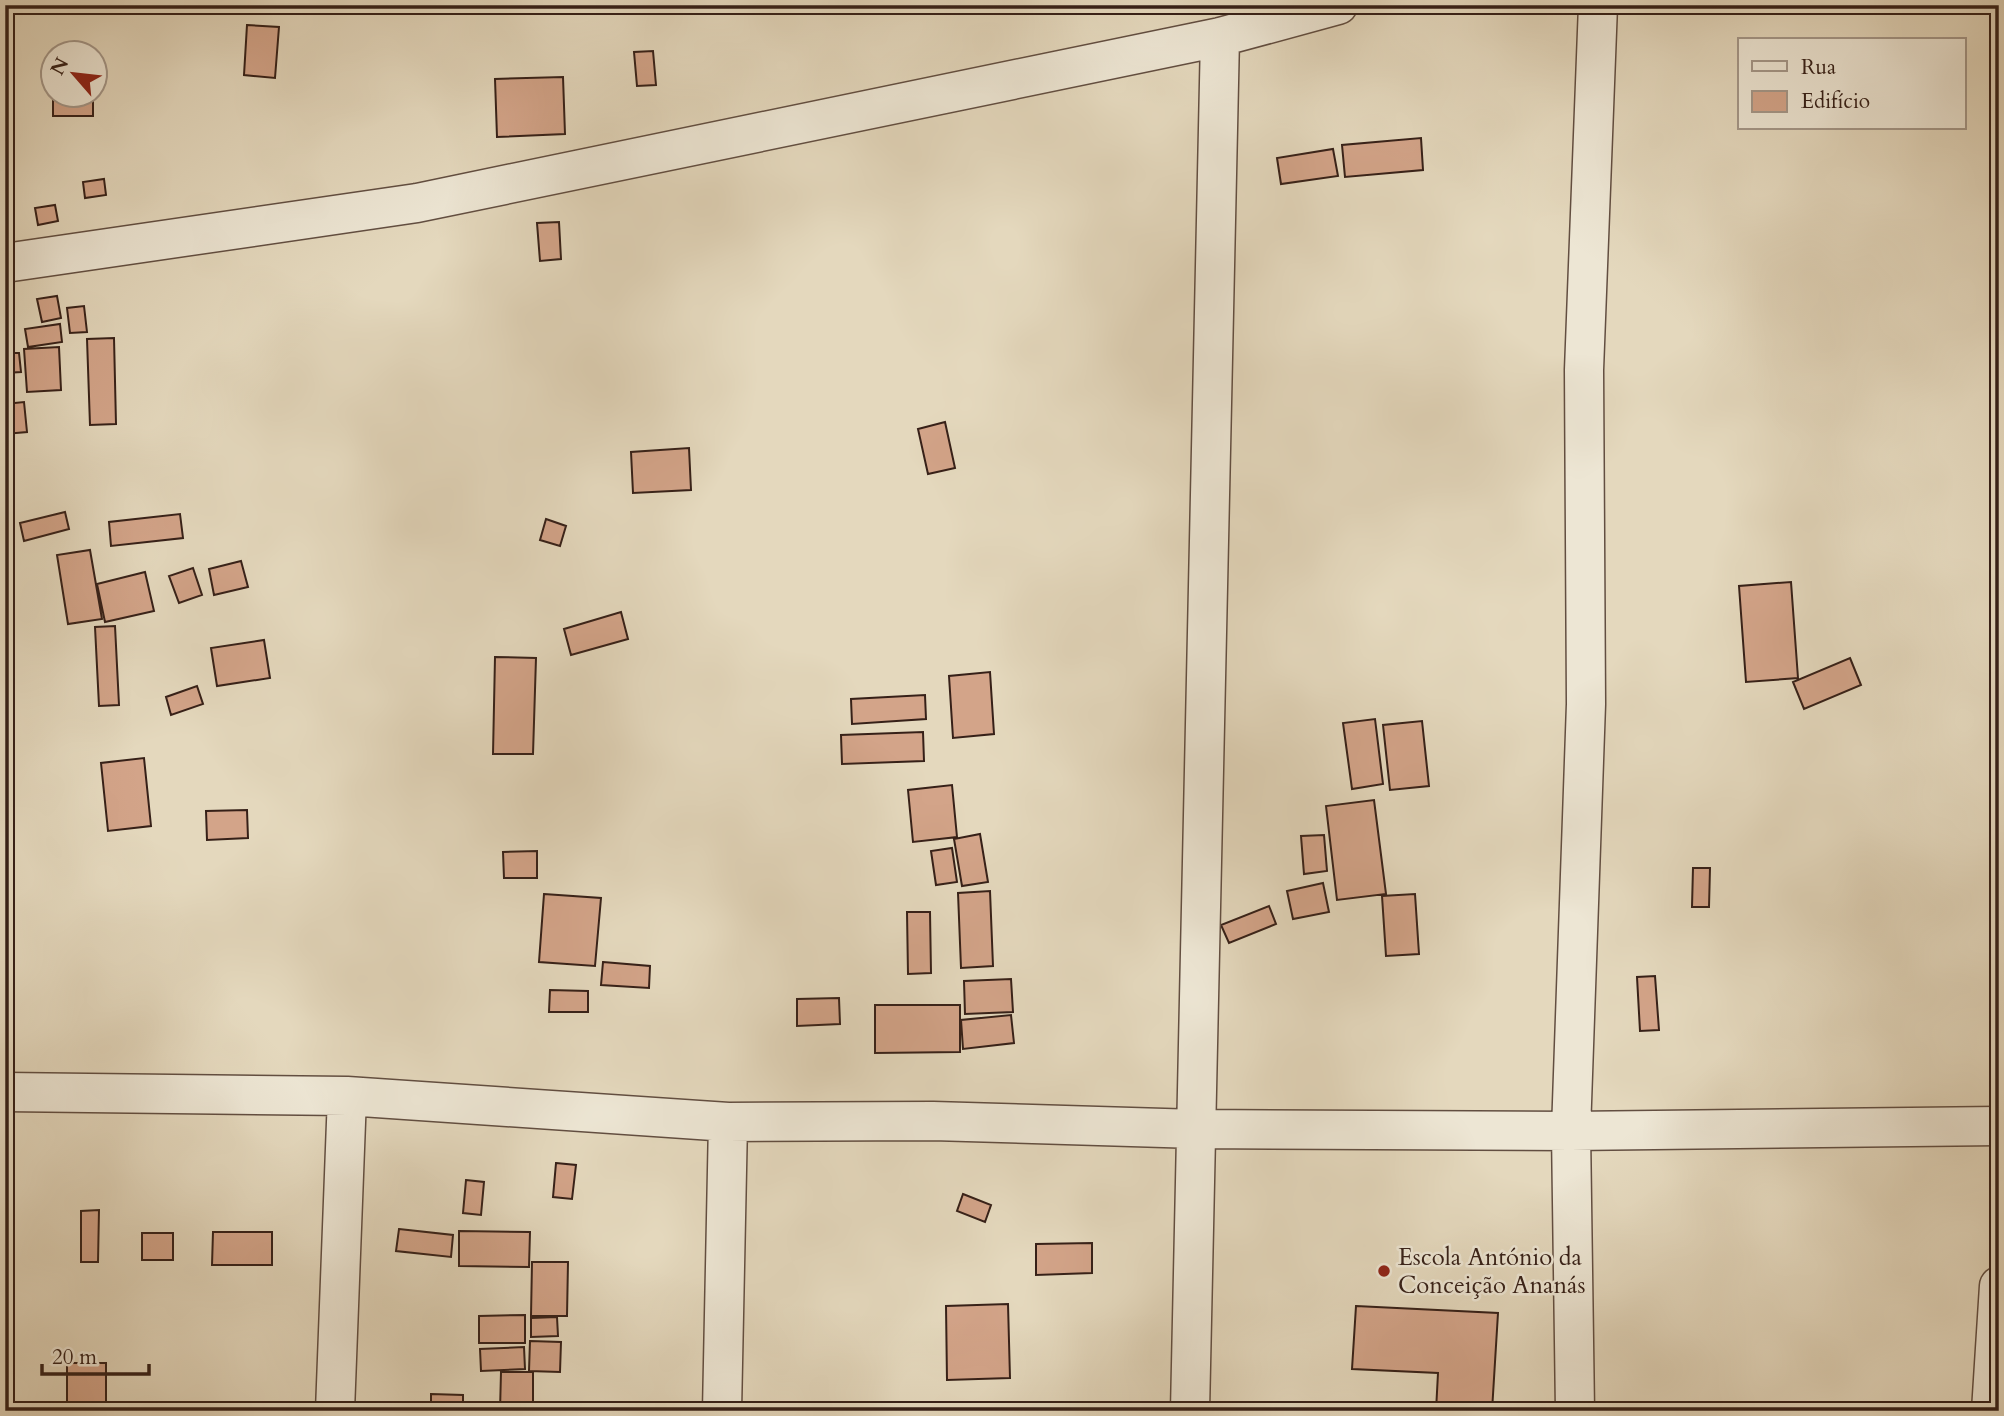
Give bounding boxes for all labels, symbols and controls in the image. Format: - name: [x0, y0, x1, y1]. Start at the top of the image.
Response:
- north arrow: [38, 38, 108, 108]
- legend: [1738, 38, 1966, 130]
- text: N: [45, 53, 75, 80]
- text: Rua: [1801, 53, 1836, 82]
- text: Edifício: [1801, 87, 1870, 116]
- place label: Escola António da Conceição Ananás: [1398, 1241, 1586, 1302]
- marker: Escola António da Conceição Ananás: [1376, 1263, 1392, 1279]
- scale bar: [42, 1332, 149, 1376]
- text: 20 m: [52, 1343, 97, 1372]

